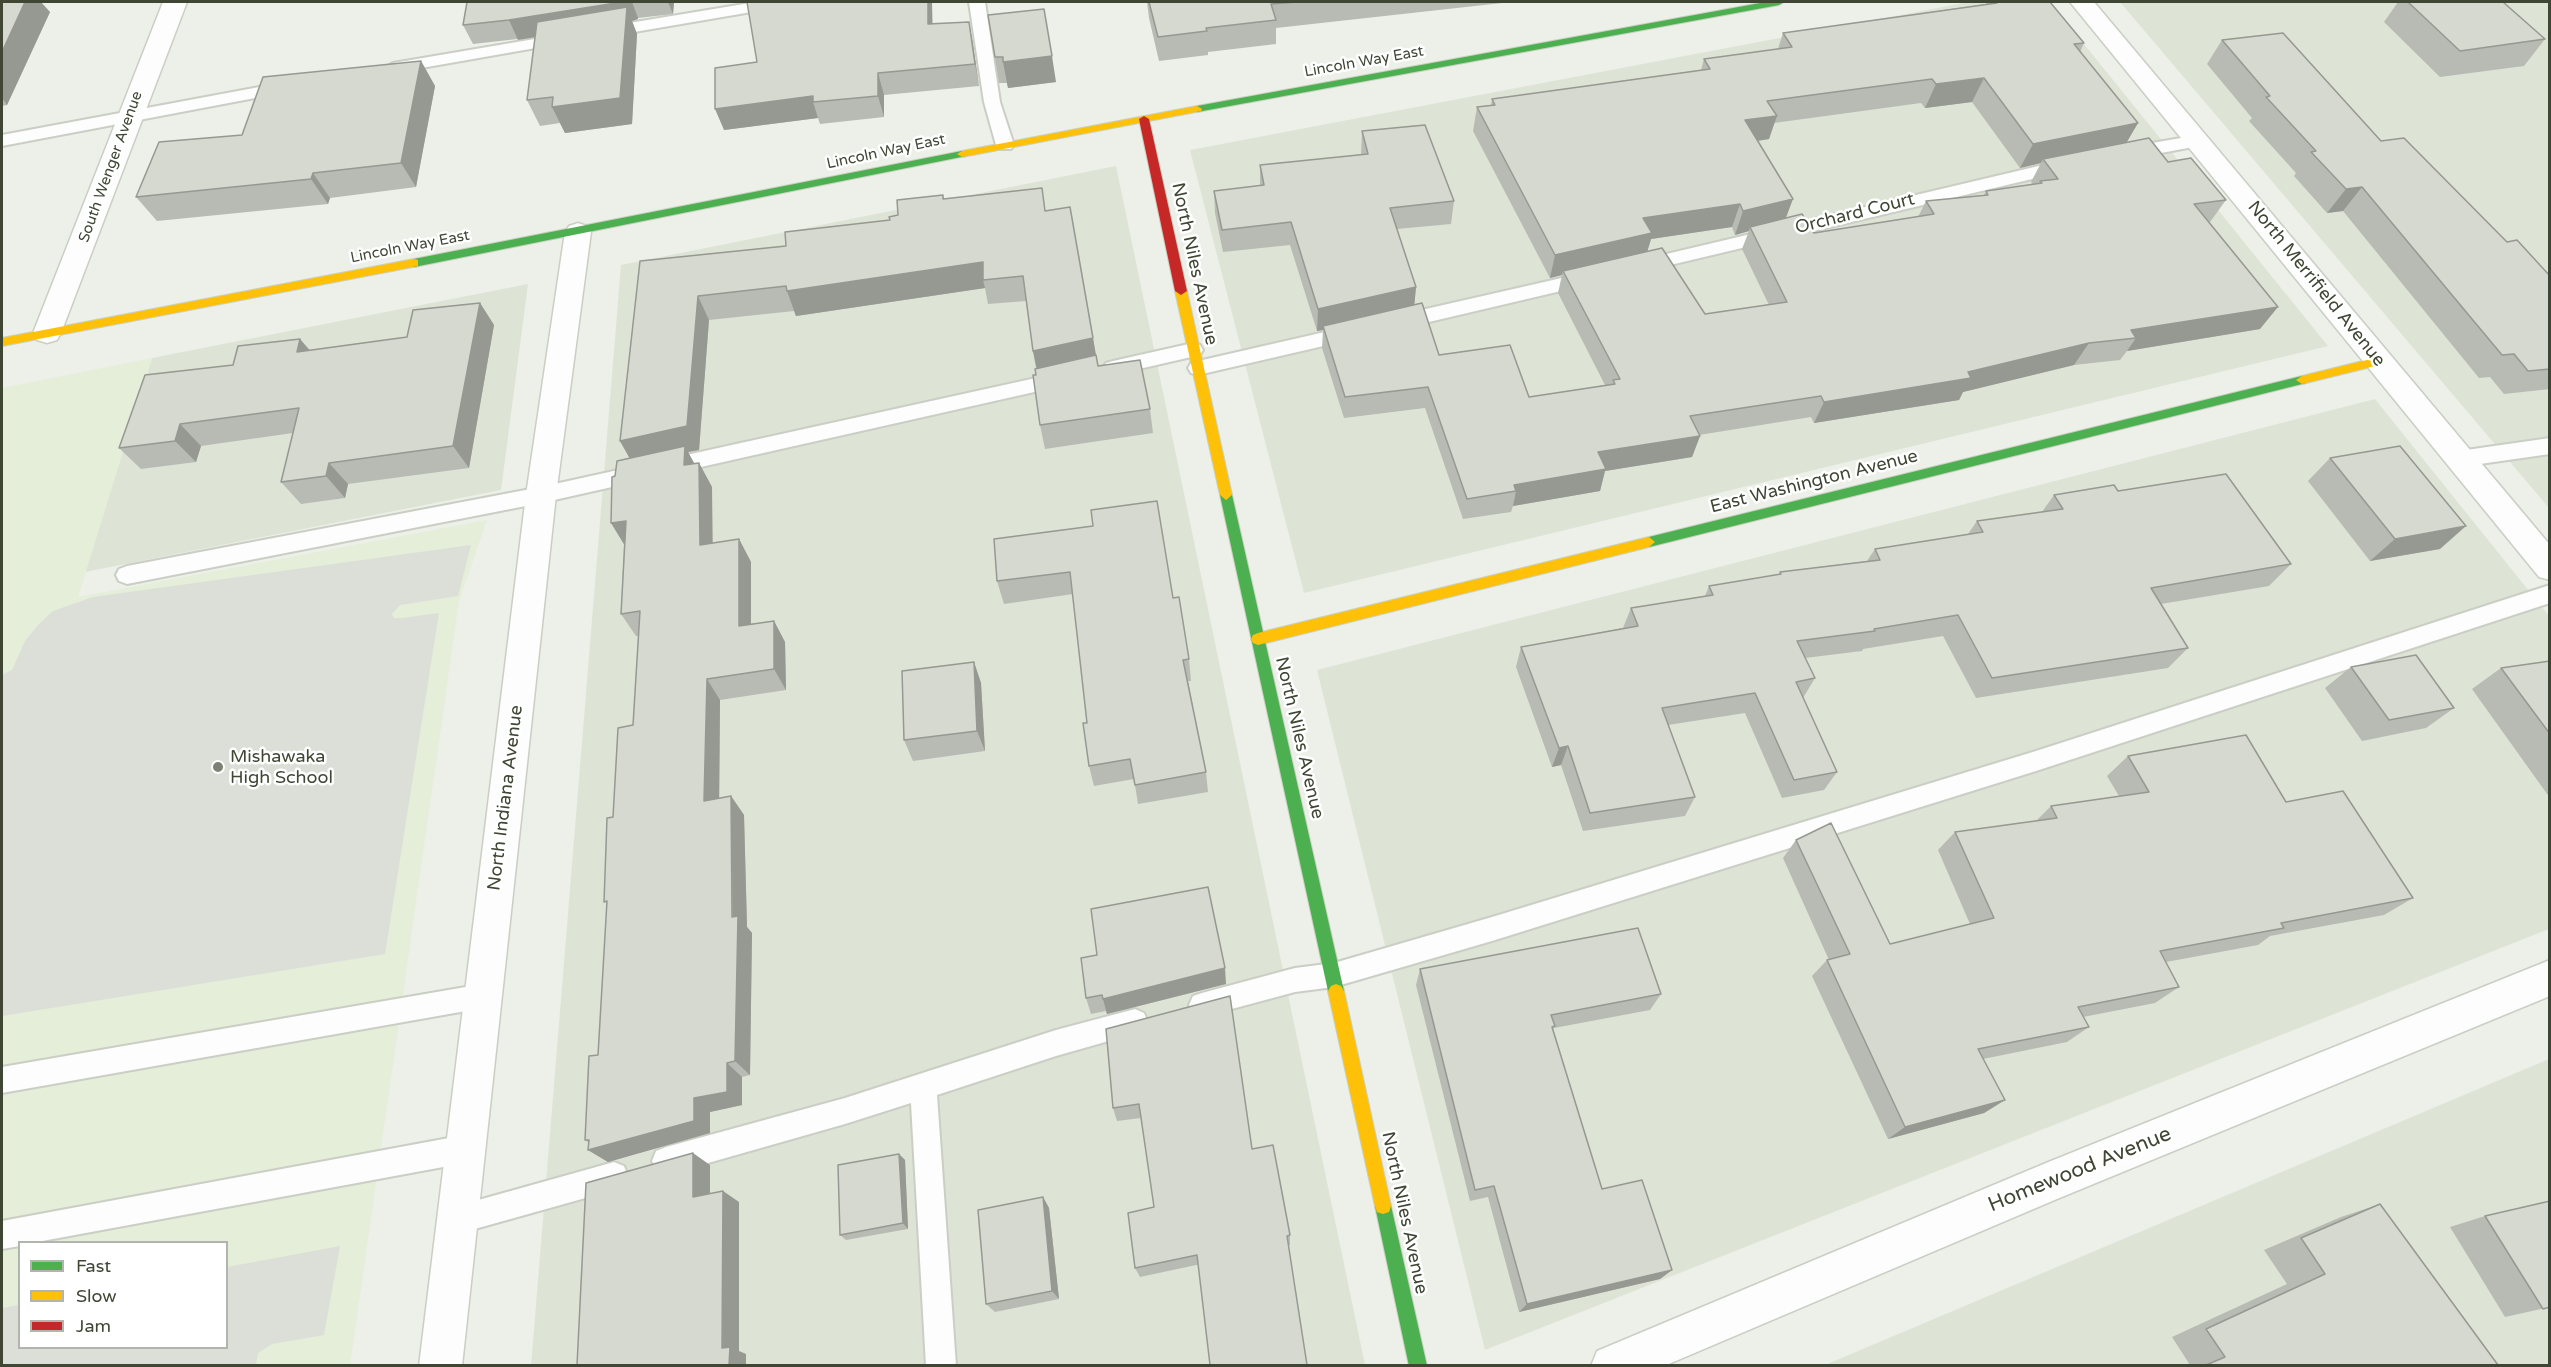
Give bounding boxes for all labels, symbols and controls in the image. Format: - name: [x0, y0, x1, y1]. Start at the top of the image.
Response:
- street label: Lincoln Way East: [1303, 43, 1425, 81]
- street label: South Wenger Avenue: [75, 89, 147, 245]
- street label: Lincoln Way East: [825, 131, 947, 173]
- street label: North Niles Avenue: [1166, 181, 1222, 347]
- street label: Orchard Court: [1793, 189, 1917, 239]
- street label: North Merrifield Avenue: [2243, 197, 2389, 371]
- street label: Lincoln Way East: [349, 227, 471, 267]
- street label: East Washington Avenue: [1708, 446, 1920, 518]
- street label: North Niles Avenue: [1270, 655, 1328, 821]
- street label: North Indiana Avenue: [484, 704, 528, 892]
- place label: Mishawaka High School: [230, 746, 333, 789]
- marker: Mishawaka High School: [211, 760, 225, 774]
- street label: Homewood Avenue: [1985, 1122, 2175, 1218]
- street label: North Niles Avenue: [1376, 1130, 1432, 1296]
- legend: [18, 1241, 228, 1349]
- text: Fast: [76, 1255, 111, 1277]
- text: Slow: [76, 1285, 117, 1307]
- text: Jam: [76, 1315, 111, 1337]

